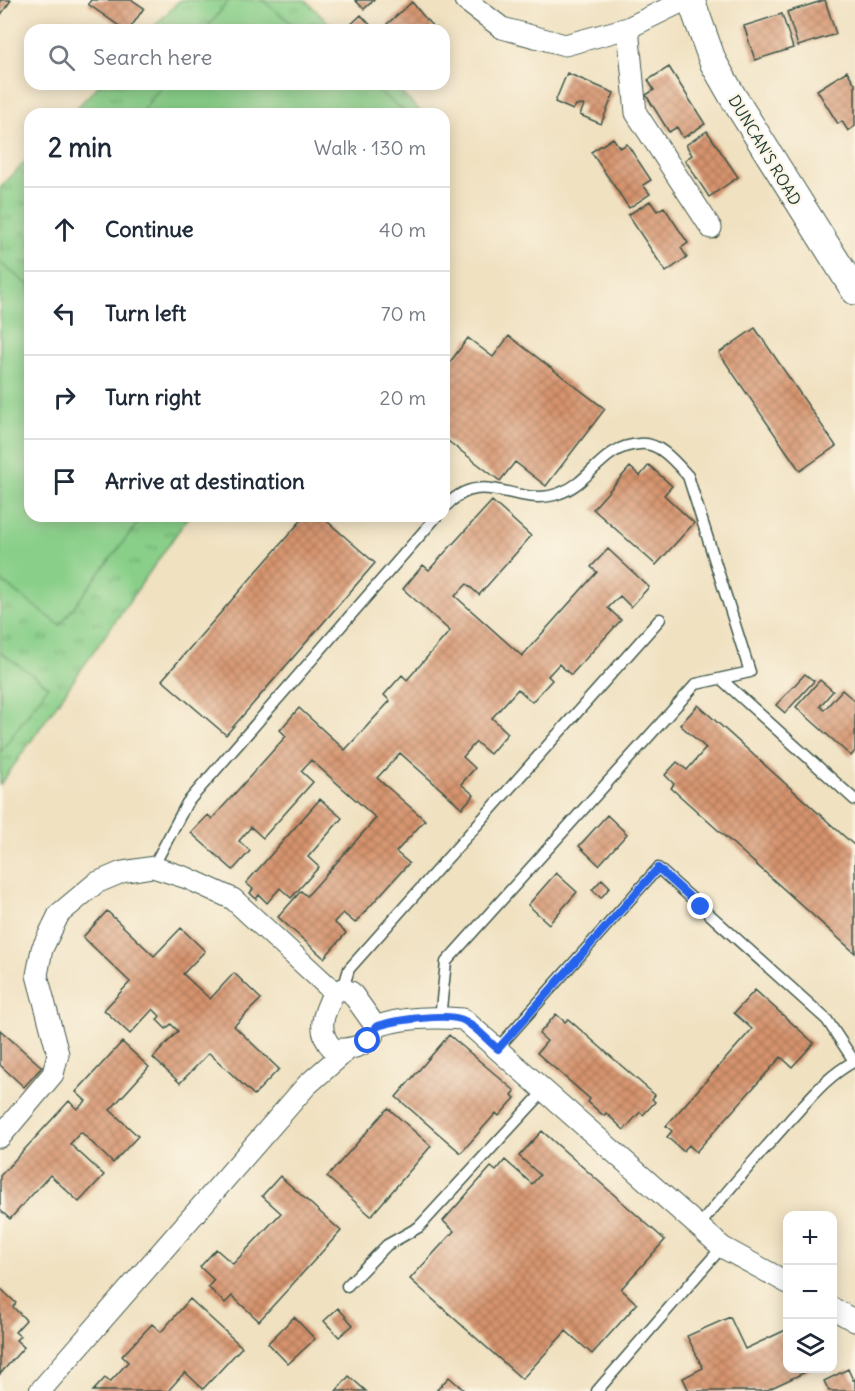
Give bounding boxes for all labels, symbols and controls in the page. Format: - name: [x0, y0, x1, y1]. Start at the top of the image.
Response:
- search box: [24, 24, 450, 90]
- icon: search: [45, 41, 78, 74]
- text: Search here: [93, 43, 212, 71]
- street label: DUNCAN'S ROAD: [724, 91, 806, 209]
- text: 2 min: [48, 131, 112, 164]
- text: Walk · 130 m: [314, 135, 426, 160]
- icon: ahead: [48, 213, 81, 246]
- text: Continue: [105, 215, 194, 243]
- text: 40 m: [379, 217, 426, 242]
- icon: left: [48, 297, 81, 330]
- text: Turn left: [105, 299, 186, 327]
- text: 70 m: [381, 301, 426, 326]
- icon: right: [48, 381, 81, 414]
- text: Turn right: [105, 383, 201, 411]
- text: 20 m: [380, 385, 426, 410]
- icon: arrive: [48, 465, 81, 498]
- text: Arrive at destination: [105, 467, 305, 495]
- route end: [687, 893, 713, 919]
- route start: [354, 1027, 380, 1053]
- map controls: [783, 1211, 837, 1373]
- button: +: [783, 1211, 837, 1265]
- button: −: [783, 1265, 837, 1319]
- button: layers: [783, 1319, 837, 1373]

